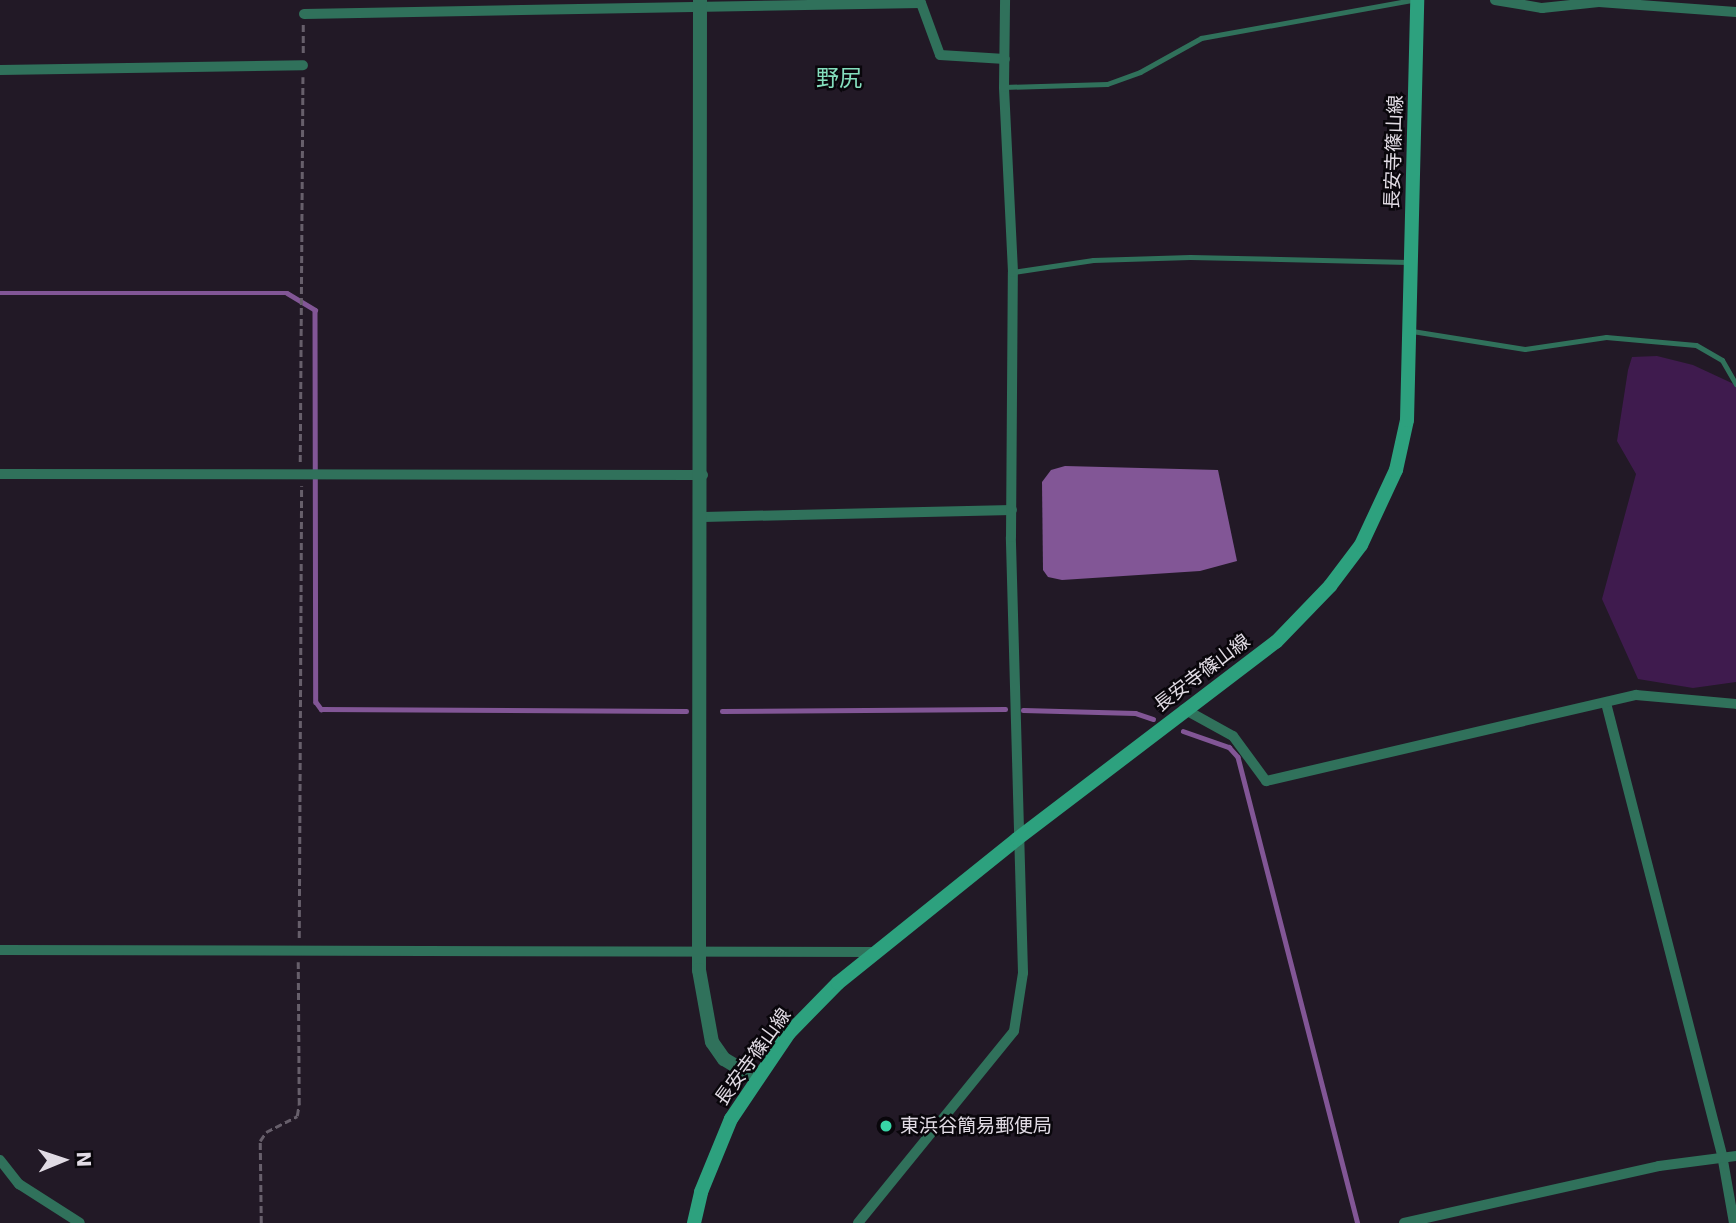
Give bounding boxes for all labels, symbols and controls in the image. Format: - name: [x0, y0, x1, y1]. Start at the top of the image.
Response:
- district label: 野尻: [816, 64, 862, 92]
- street label: 長安寺篠山線: [1381, 95, 1407, 209]
- street label: 長安寺篠山線: [1150, 630, 1254, 716]
- street label: 長安寺篠山線: [710, 1004, 796, 1110]
- place label: 東浜谷簡易郵便局: [900, 1115, 1052, 1137]
- marker: 東浜谷簡易郵便局: [878, 1118, 894, 1134]
- north arrow: [28, 1125, 98, 1195]
- text: N: [73, 1151, 95, 1168]

